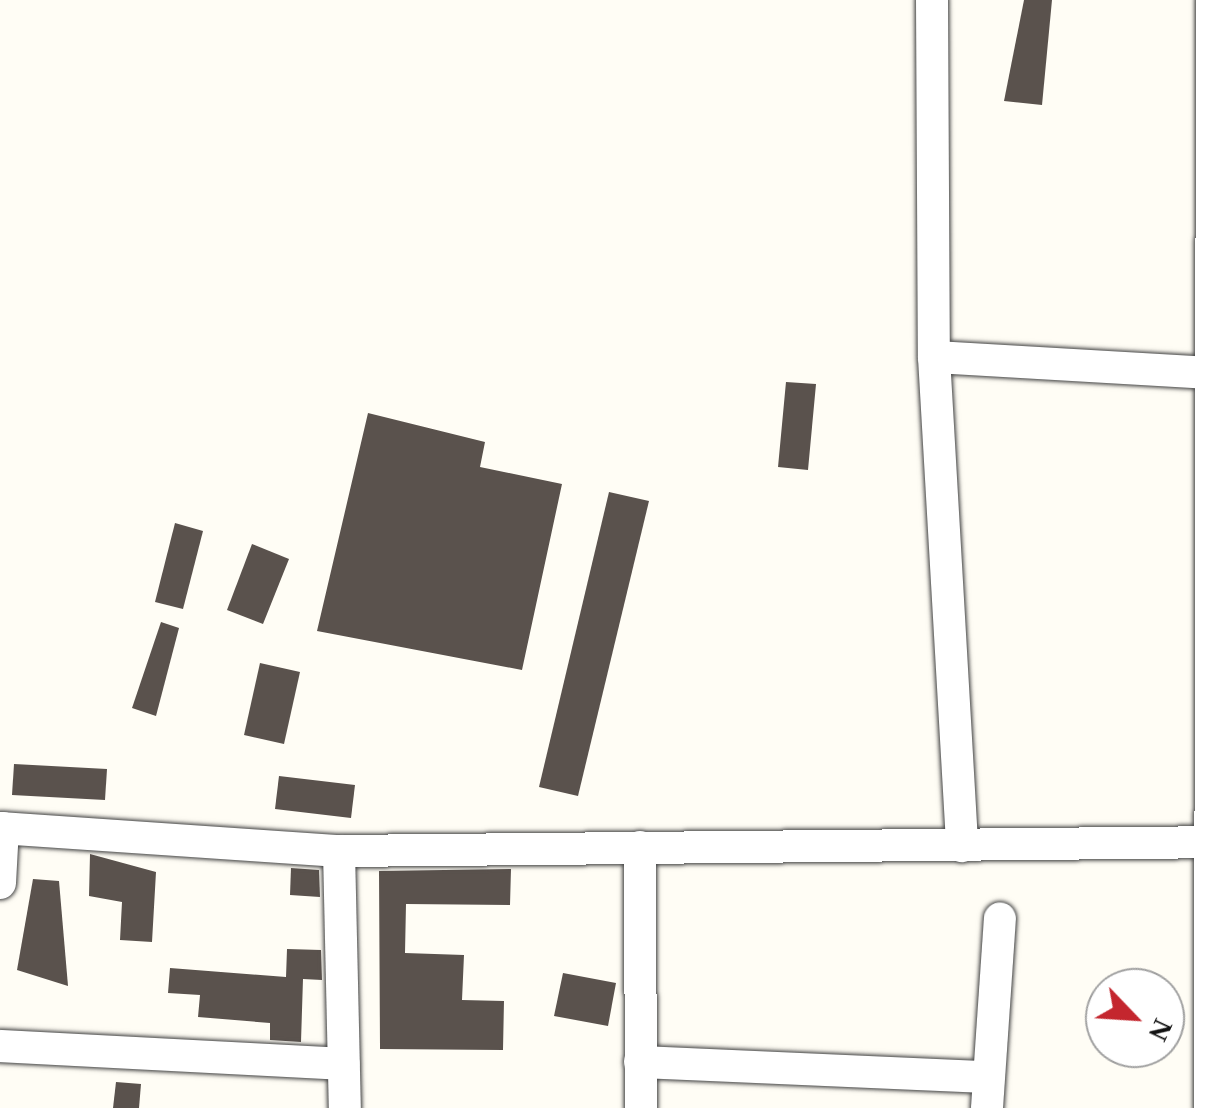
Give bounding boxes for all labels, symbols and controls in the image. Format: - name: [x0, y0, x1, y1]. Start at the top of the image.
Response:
- north arrow: [1085, 968, 1185, 1068]
- text: N: [1143, 1014, 1179, 1046]

